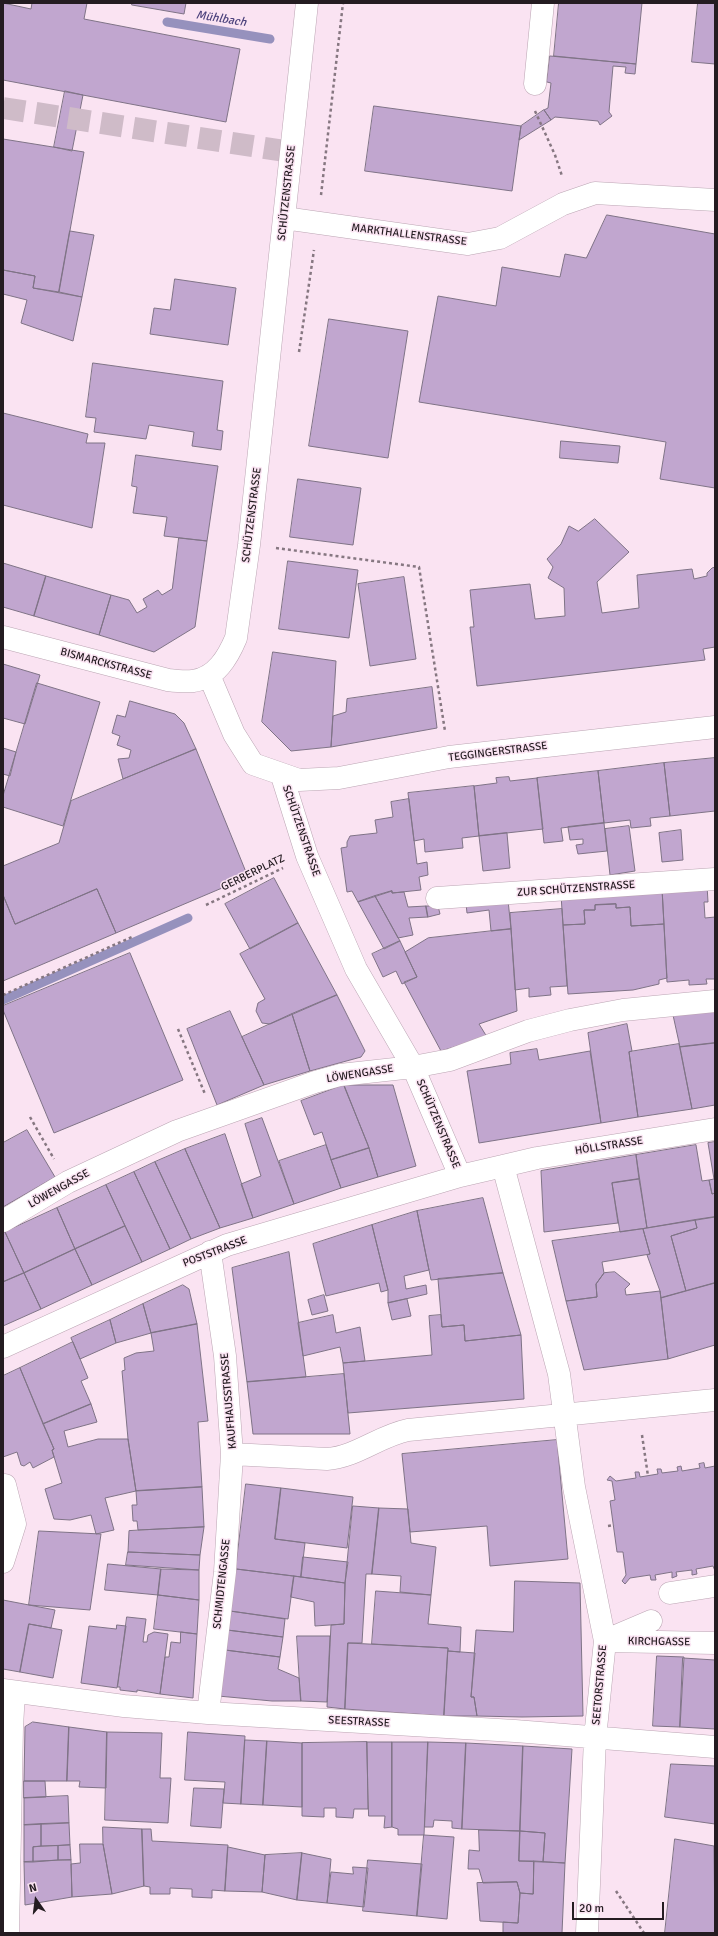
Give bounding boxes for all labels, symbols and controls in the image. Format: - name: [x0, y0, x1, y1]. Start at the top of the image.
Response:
- water label: Mühlbach: [195, 8, 247, 30]
- street label: SCHÜTZENSTRASSE: [275, 145, 299, 241]
- street label: MARKTHALLENSTRASSE: [350, 221, 468, 249]
- street label: SCHÜTZENSTRASSE: [240, 467, 264, 563]
- street label: BISMARCKSTRASSE: [59, 645, 153, 683]
- street label: TEGGINGERSTRASSE: [448, 739, 548, 765]
- street label: SCHÜTZENSTRASSE: [279, 784, 323, 878]
- street label: GERBERPLATZ: [219, 852, 287, 894]
- street label: ZUR SCHÜTZENSTRASSE: [517, 878, 635, 900]
- street label: LÖWENGASSE: [325, 1062, 395, 1086]
- street label: SCHÜTZENSTRASSE: [413, 1077, 463, 1171]
- street label: HÖLLSTRASSE: [574, 1134, 644, 1158]
- street label: LÖWENGASSE: [26, 1167, 92, 1211]
- street label: POSTSTRASSE: [181, 1234, 249, 1270]
- street label: KAUFHAUSSTRASSE: [218, 1352, 240, 1450]
- street label: SCHMIDTENGASSE: [211, 1538, 233, 1630]
- street label: KIRCHGASSE: [628, 1635, 690, 1649]
- street label: SEETORSTRASSE: [590, 1644, 610, 1726]
- street label: SEESTRASSE: [328, 1714, 390, 1730]
- north arrow: [16, 1880, 56, 1920]
- text: N: [28, 1881, 38, 1895]
- scale bar: [574, 1894, 666, 1920]
- text: 20 m: [579, 1901, 604, 1916]

